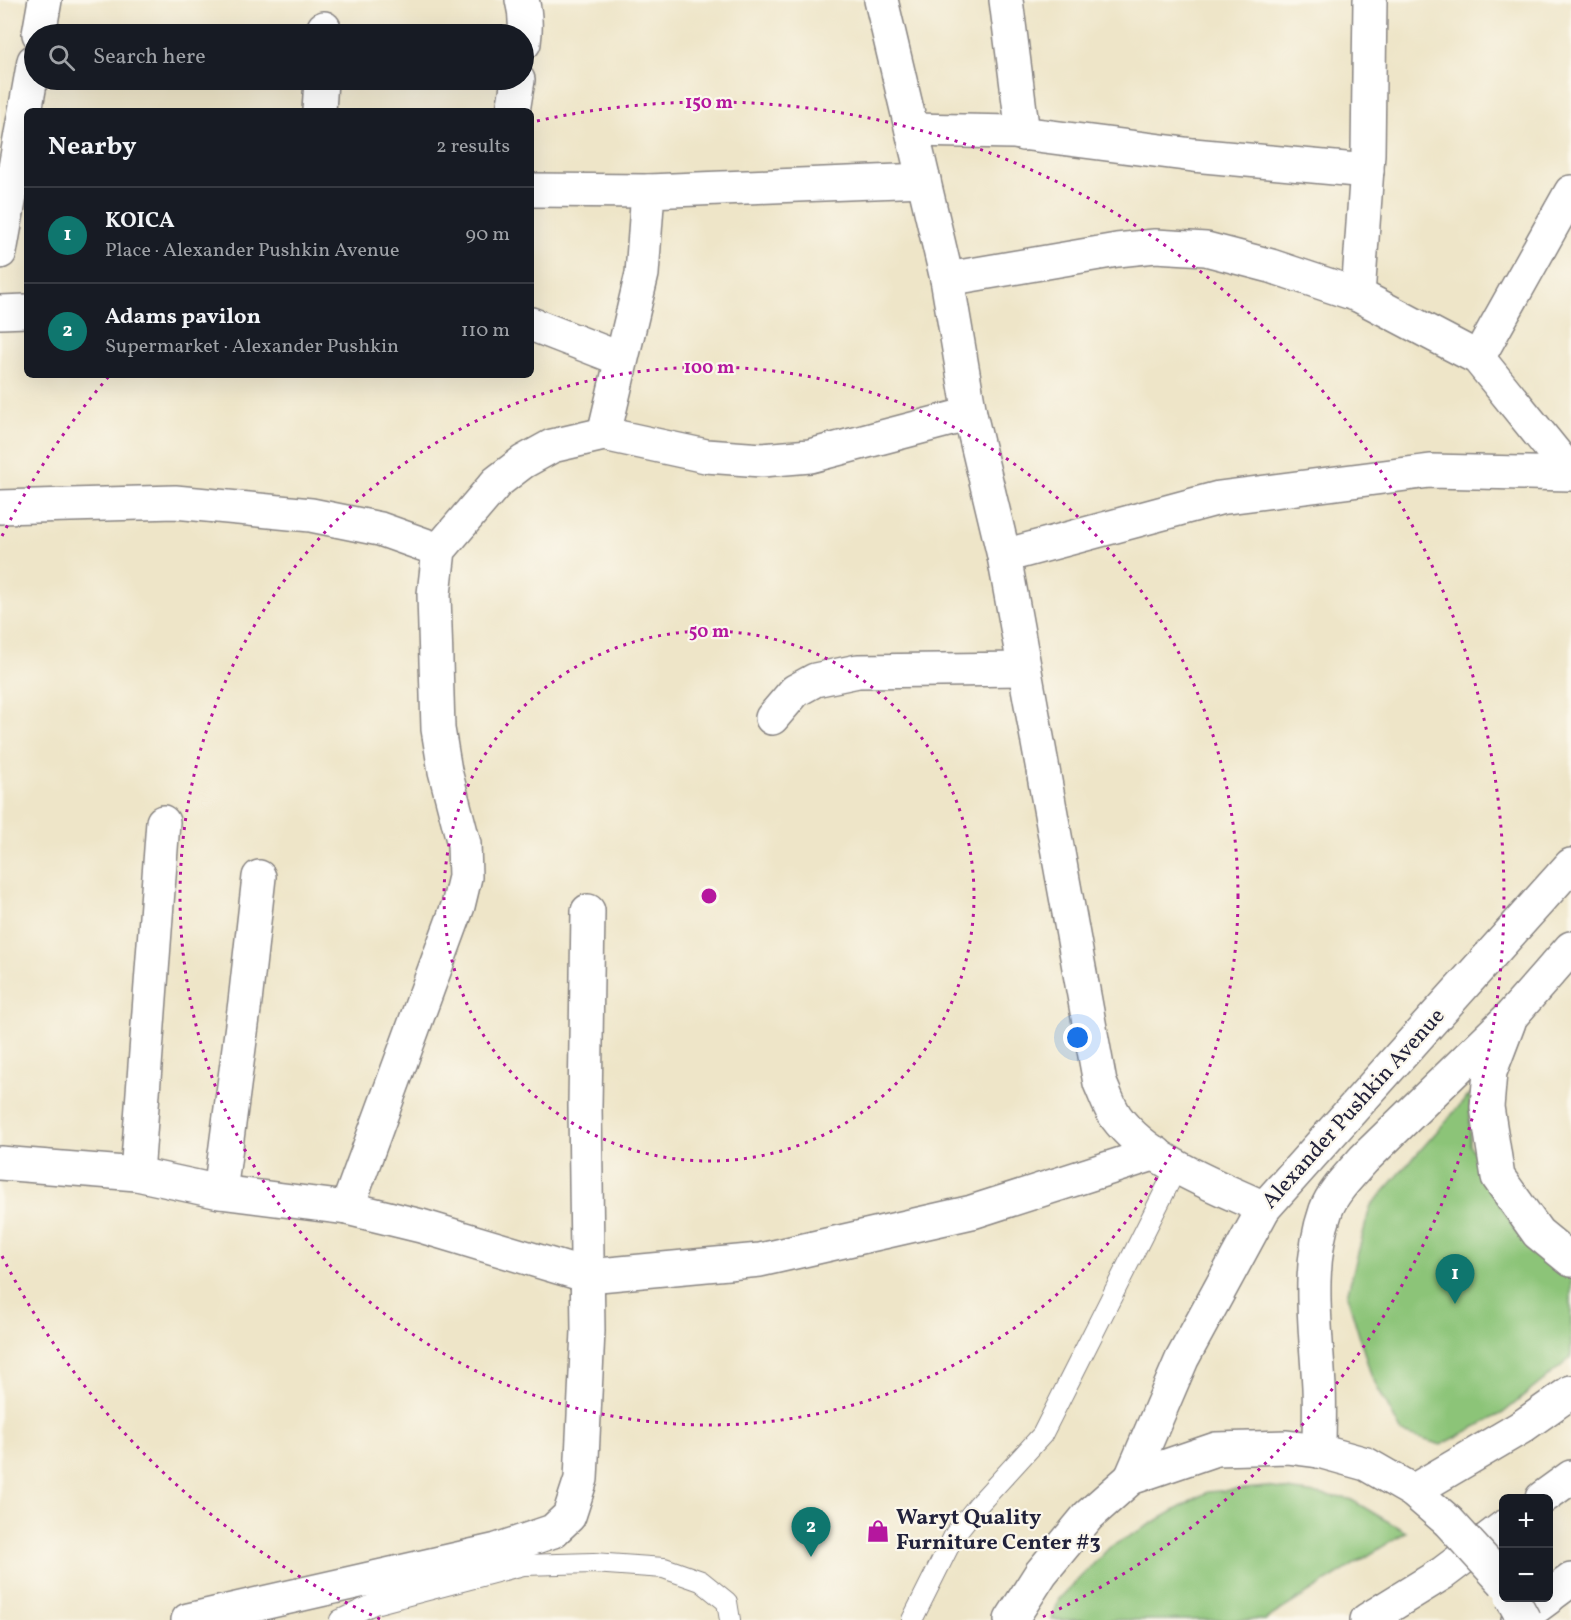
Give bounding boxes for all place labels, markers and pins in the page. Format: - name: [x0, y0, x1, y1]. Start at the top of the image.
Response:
- centre of rings: [699, 886, 719, 906]
- pin: 1: [1436, 1254, 1474, 1304]
- place label: Waryt Quality Furniture Center #3: [896, 1503, 1101, 1559]
- pin: 2: [792, 1508, 830, 1557]
- shop icon: Waryt Quality Furniture Center #3: [865, 1518, 891, 1544]

